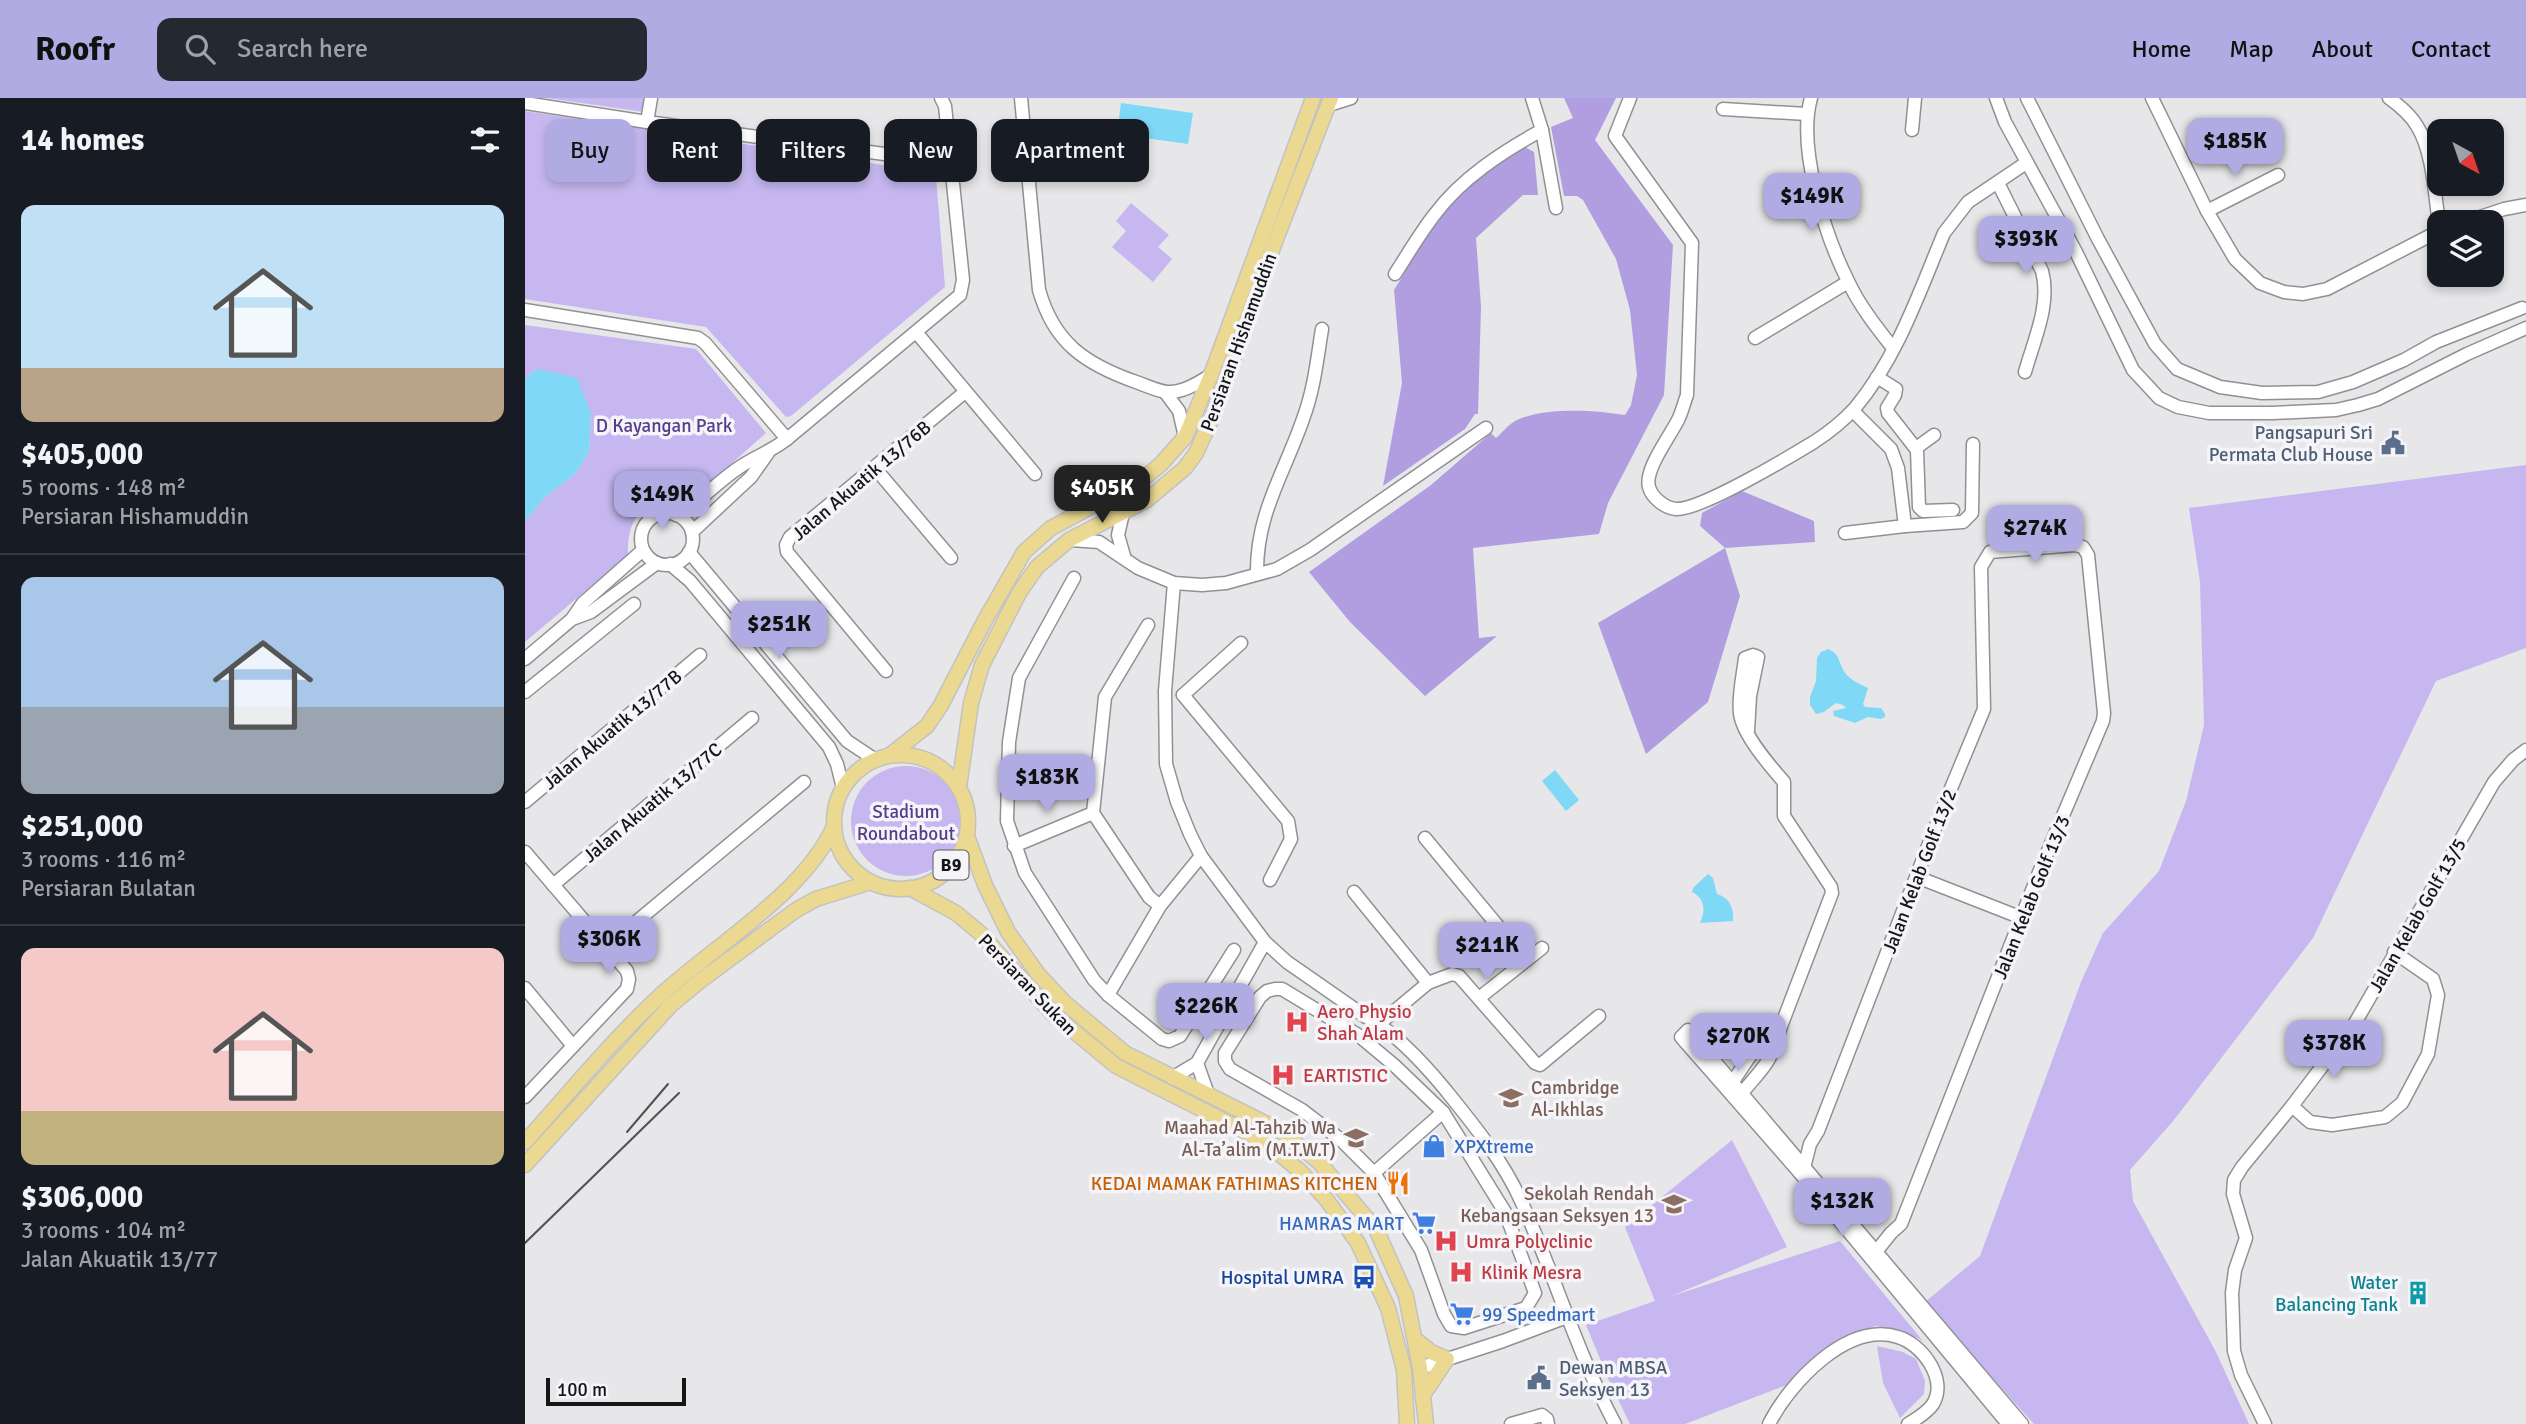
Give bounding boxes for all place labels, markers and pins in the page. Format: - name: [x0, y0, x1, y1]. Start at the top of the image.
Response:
- pin: $185K: [2186, 118, 2284, 178]
- pin: $149K: [1763, 174, 1861, 233]
- pin: $393K: [1977, 216, 2075, 276]
- place label: Pangsapuri Sri Permata Club House: [2209, 421, 2373, 467]
- public building icon: Pangsapuri Sri Permata Club House: [2379, 429, 2407, 457]
- pin: $405K: [1053, 466, 1151, 525]
- pin: $149K: [613, 472, 711, 531]
- pin: $274K: [1986, 505, 2084, 565]
- pin: $251K: [730, 602, 828, 661]
- pin: $183K: [998, 754, 1096, 814]
- pin: $306K: [560, 916, 658, 976]
- pin: $211K: [1438, 922, 1536, 982]
- pin: $226K: [1157, 984, 1255, 1043]
- place label: Aero Physio Shah Alam: [1317, 1000, 1412, 1046]
- hospital icon: Aero Physio Shah Alam: [1283, 1008, 1311, 1036]
- pin: $270K: [1689, 1014, 1787, 1073]
- pin: $378K: [2285, 1020, 2383, 1080]
- hospital icon: EARTISTIC: [1269, 1061, 1297, 1089]
- place label: EARTISTIC: [1303, 1064, 1388, 1088]
- place label: Cambridge Al-Ikhlas: [1531, 1076, 1619, 1122]
- school or university icon: Cambridge Al-Ikhlas: [1497, 1084, 1525, 1112]
- place label: Maahad Al-Tahzib Wa Al-Ta’alim (M.T.W.T): [1164, 1116, 1336, 1162]
- school or university icon: Maahad Al-Tahzib Wa Al-Ta’alim (M.T.W.T): [1342, 1124, 1370, 1152]
- shop icon: XPXtreme: [1420, 1132, 1448, 1160]
- place label: XPXtreme: [1454, 1135, 1534, 1159]
- restaurant icon: KEDAI MAMAK FATHIMAS KITCHEN: [1384, 1169, 1412, 1197]
- place label: KEDAI MAMAK FATHIMAS KITCHEN: [1091, 1172, 1378, 1196]
- pin: $132K: [1793, 1178, 1891, 1238]
- place label: Sekolah Rendah Kebangsaan Seksyen 13: [1460, 1182, 1654, 1228]
- school or university icon: Sekolah Rendah Kebangsaan Seksyen 13: [1660, 1190, 1688, 1218]
- supermarket icon: HAMRAS MART: [1410, 1209, 1438, 1237]
- place label: HAMRAS MART: [1279, 1212, 1405, 1236]
- hospital icon: Umra Polyclinic: [1432, 1227, 1460, 1255]
- place label: Umra Polyclinic: [1466, 1230, 1593, 1254]
- hospital icon: Klinik Mesra: [1447, 1258, 1475, 1286]
- place label: Klinik Mesra: [1481, 1261, 1582, 1285]
- bus stop icon: Hospital UMRA: [1350, 1263, 1378, 1291]
- place label: Hospital UMRA: [1221, 1266, 1344, 1290]
- place label: Water Balancing Tank: [2275, 1271, 2398, 1317]
- building icon: Water Balancing Tank: [2404, 1279, 2432, 1307]
- supermarket icon: 99 Speedmart: [1448, 1300, 1476, 1328]
- place label: 99 Speedmart: [1482, 1303, 1596, 1327]
- place label: Dewan MBSA Seksyen 13: [1559, 1356, 1668, 1402]
- public building icon: Dewan MBSA Seksyen 13: [1525, 1364, 1553, 1392]

